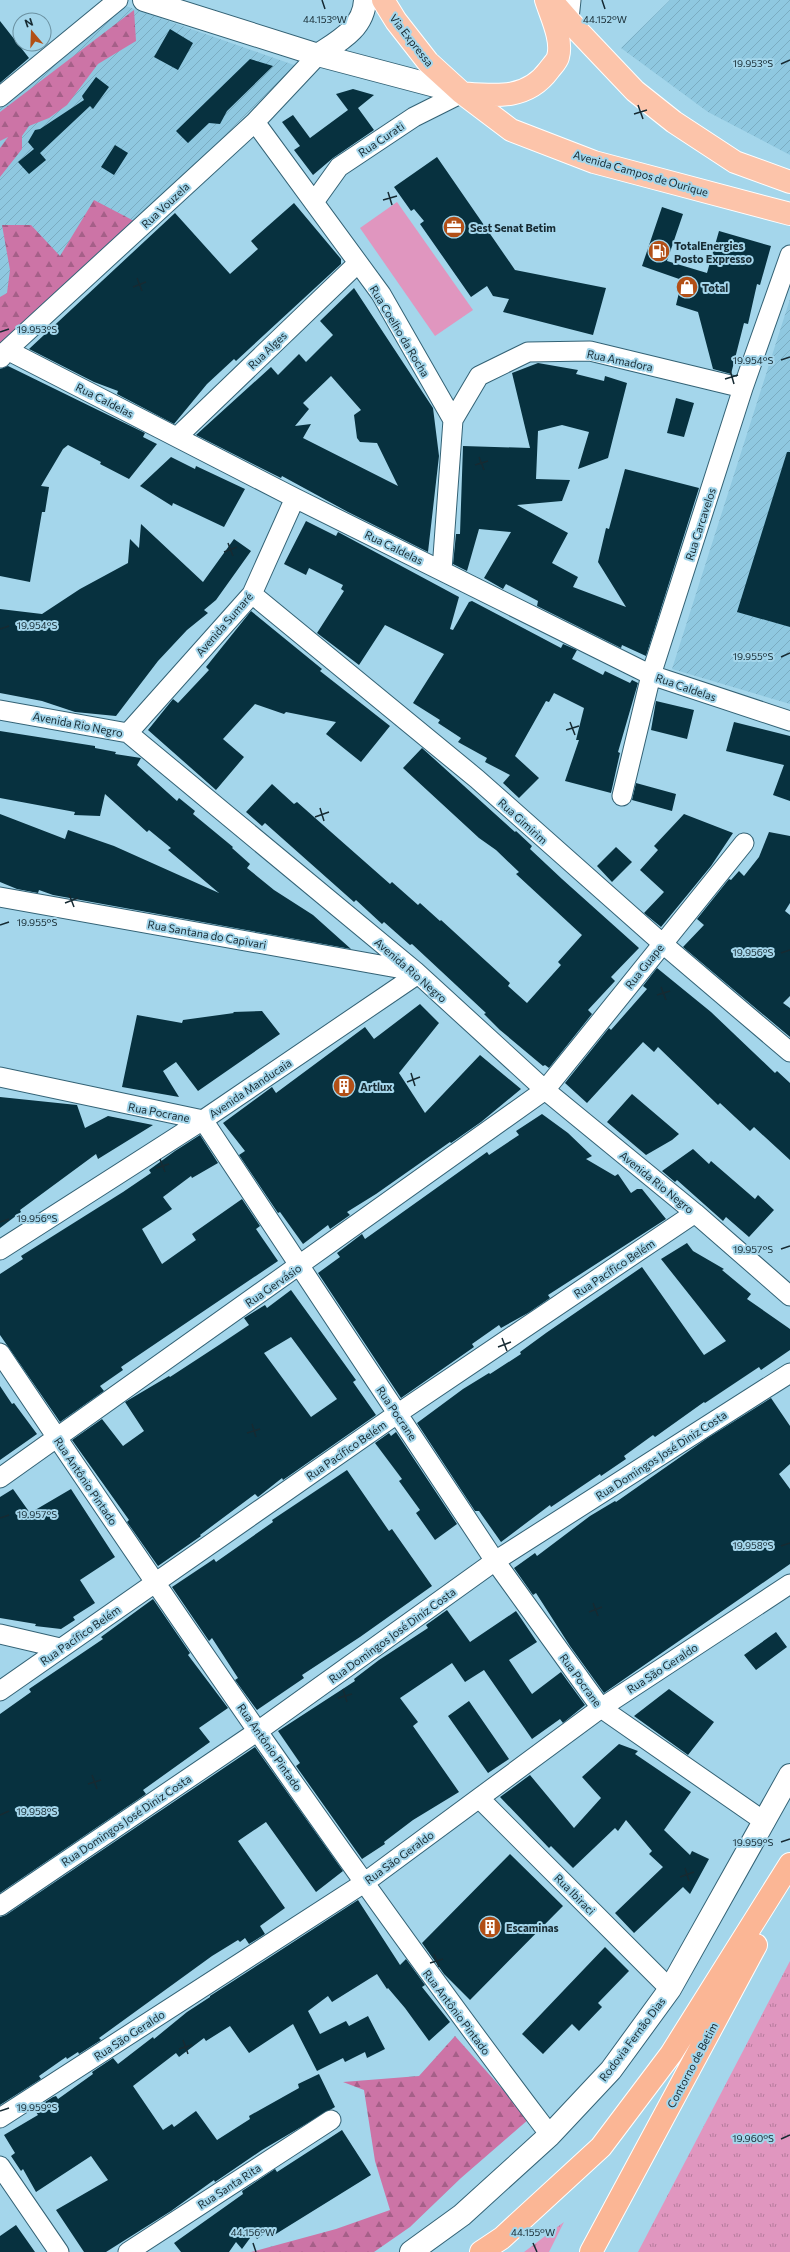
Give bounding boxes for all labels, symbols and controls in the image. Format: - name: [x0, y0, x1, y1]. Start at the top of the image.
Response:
- street label: Via Expressa: [388, 11, 436, 69]
- north arrow: [12, 12, 52, 52]
- text: 44.153°W: [303, 13, 347, 25]
- text: 44.152°W: [583, 13, 627, 25]
- text: N: [23, 15, 35, 30]
- text: 19.953°S: [733, 57, 773, 69]
- street label: Rua Curati: [356, 119, 406, 159]
- street label: Avenida Campos de Ourique: [572, 147, 710, 199]
- street label: Rua Vouzela: [138, 180, 192, 230]
- office icon: Sest Senat Betim: [441, 214, 467, 240]
- place label: Sest Senat Betim: [470, 221, 556, 234]
- fuel station icon: TotalEnergies Posto Expresso: [646, 238, 672, 264]
- place label: TotalEnergies Posto Expresso: [674, 239, 752, 265]
- shop icon: Total: [674, 274, 700, 300]
- place label: Total: [702, 281, 728, 294]
- street label: Rua Coelho da Rocha: [368, 283, 432, 379]
- text: 19.953°S: [17, 323, 57, 335]
- street label: Rua Alges: [245, 329, 289, 371]
- street label: Rua Amadora: [586, 347, 654, 373]
- text: 19.954°S: [733, 354, 773, 366]
- street label: Rua Caldelas: [74, 380, 136, 420]
- street label: Rua Carcavelos: [682, 486, 718, 562]
- street label: Rua Caldelas: [363, 527, 425, 567]
- street label: Avenida Sumaré: [193, 590, 255, 658]
- text: 19.954°S: [17, 619, 57, 631]
- text: 19.955°S: [733, 650, 773, 662]
- street label: Rua Caldelas: [654, 671, 718, 703]
- street label: Avenida Rio Negro: [32, 709, 125, 739]
- street label: Rua Gimirim: [496, 796, 550, 846]
- text: 19.955°S: [17, 916, 57, 928]
- street label: Rua Santana do Capivari: [147, 917, 268, 951]
- street label: Avenida Rio Negro: [372, 935, 450, 1005]
- street label: Rua Guape: [622, 941, 666, 991]
- text: 19.956°S: [733, 946, 774, 958]
- street label: Avenida Manducaia: [206, 1056, 294, 1120]
- building icon: Artlux: [331, 1073, 357, 1099]
- place label: Artlux: [360, 1080, 393, 1093]
- street label: Rua Pocrane: [127, 1100, 191, 1124]
- street label: Avenida Rio Negro: [617, 1148, 697, 1216]
- text: 19.956°S: [17, 1212, 58, 1224]
- street label: Rua Pacífico Belém: [571, 1236, 657, 1300]
- text: 19.957°S: [733, 1243, 773, 1255]
- street label: Rua Gervásio: [243, 1261, 304, 1309]
- street label: Rua Pocrane: [374, 1384, 420, 1443]
- street label: Rua Domingos José Diniz Costa: [593, 1408, 729, 1503]
- street label: Rua Pacífico Belém: [304, 1418, 388, 1482]
- street label: Rua Antônio Pintado: [52, 1435, 120, 1528]
- text: 19.957°S: [17, 1508, 57, 1520]
- text: 19.958°S: [733, 1539, 774, 1551]
- street label: Rua Domingos José Diniz Costa: [326, 1585, 459, 1686]
- street label: Rua Pacífico Belém: [38, 1603, 122, 1667]
- street label: Rua São Geraldo: [624, 1640, 700, 1696]
- street label: Rua Pocrane: [557, 1651, 605, 1709]
- street label: Rua Antônio Pintado: [235, 1701, 305, 1793]
- street label: Rua Domingos José Diniz Costa: [59, 1772, 194, 1869]
- text: 19.958°S: [17, 1805, 58, 1817]
- street label: Rua São Geraldo: [362, 1827, 436, 1886]
- text: 19.959°S: [733, 1836, 774, 1848]
- street label: Rua Ibiraci: [552, 1871, 598, 1917]
- building icon: Escaminas: [477, 1914, 503, 1940]
- place label: Escaminas: [506, 1921, 559, 1934]
- street label: Rua Antônio Pintado: [421, 1967, 494, 2057]
- street label: Rodovia Fernão Dias: [596, 1995, 668, 2083]
- street label: Rua São Geraldo: [91, 2007, 167, 2063]
- street label: Contorno de Betim: [664, 2020, 720, 2110]
- text: 19.959°S: [17, 2101, 58, 2113]
- text: 19.960°S: [732, 2132, 774, 2144]
- street label: Rua Santa Rita: [195, 2161, 263, 2211]
- text: 44.156°W: [231, 2226, 275, 2238]
- text: 44.155°W: [511, 2226, 555, 2238]

